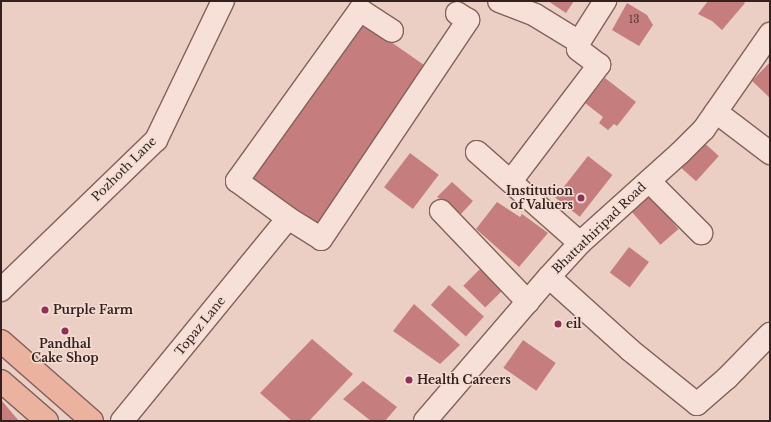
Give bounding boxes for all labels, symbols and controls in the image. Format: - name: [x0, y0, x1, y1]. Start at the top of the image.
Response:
- house number: 13: [629, 14, 639, 26]
- street label: Pozhoth Lane: [89, 134, 159, 204]
- street label: Bhattathiripad Road: [549, 179, 649, 277]
- place label: Institution of Valuers: [506, 184, 573, 212]
- marker: Institution of Valuers: [576, 193, 586, 203]
- street label: Topaz Lane: [172, 294, 228, 358]
- place label: Purple Farm: [53, 303, 133, 317]
- marker: Purple Farm: [40, 305, 50, 315]
- place label: eil: [566, 317, 582, 331]
- marker: eil: [553, 319, 563, 329]
- marker: Pandhal Cake Shop: [60, 326, 70, 336]
- place label: Pandhal Cake Shop: [31, 337, 99, 365]
- place label: Health Careers: [417, 373, 511, 387]
- marker: Health Careers: [404, 375, 414, 385]

